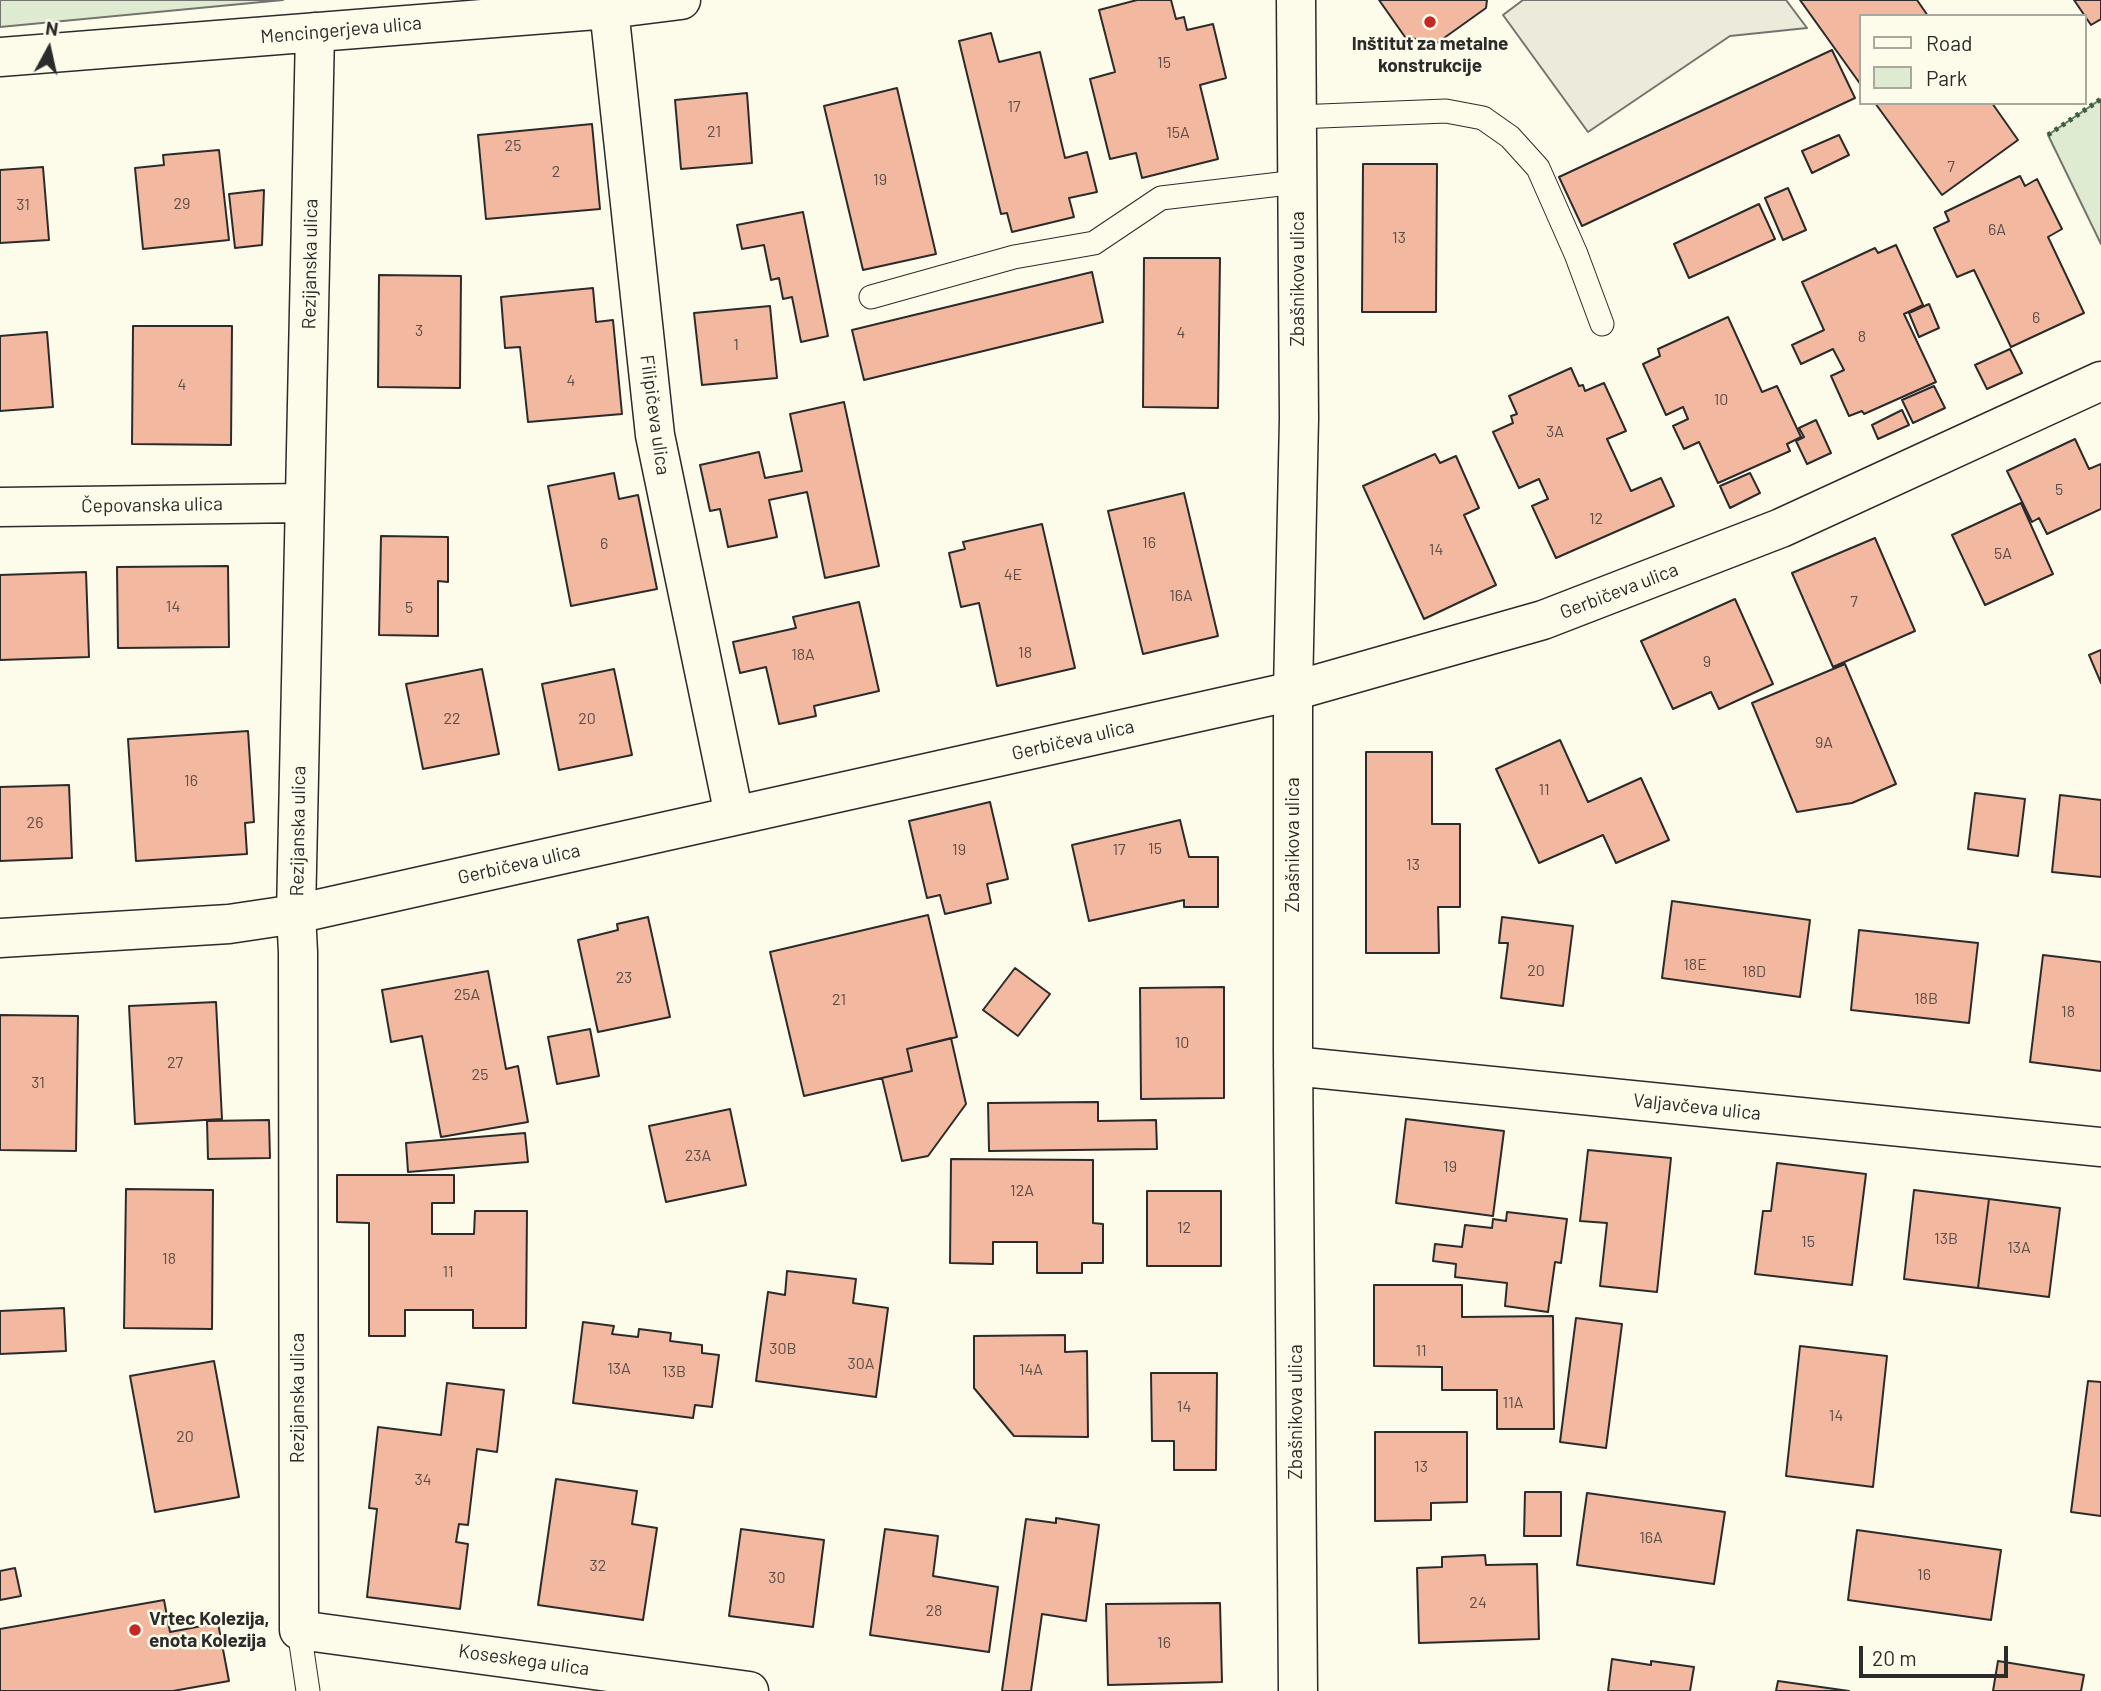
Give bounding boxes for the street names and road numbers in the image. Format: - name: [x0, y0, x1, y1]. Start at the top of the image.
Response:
- street label: Mencingerjeva ulica: [259, 12, 423, 48]
- street label: Rezijanska ulica: [297, 199, 323, 329]
- street label: Zbašnikova ulica: [1287, 211, 1309, 347]
- street label: Filipičeva ulica: [635, 353, 675, 477]
- street label: Čepovanska ulica: [81, 492, 223, 518]
- street label: Gerbičeva ulica: [1557, 558, 1681, 624]
- street label: Gerbičeva ulica: [1010, 715, 1136, 765]
- street label: Rezijanska ulica: [285, 766, 311, 896]
- street label: Zbašnikova ulica: [1282, 777, 1304, 913]
- street label: Gerbičeva ulica: [456, 839, 582, 889]
- street label: Valjavčeva ulica: [1632, 1089, 1762, 1125]
- street label: Rezijanska ulica: [287, 1333, 309, 1463]
- street label: Zbašnikova ulica: [1285, 1344, 1307, 1480]
- street label: Koseskega ulica: [457, 1640, 591, 1680]

